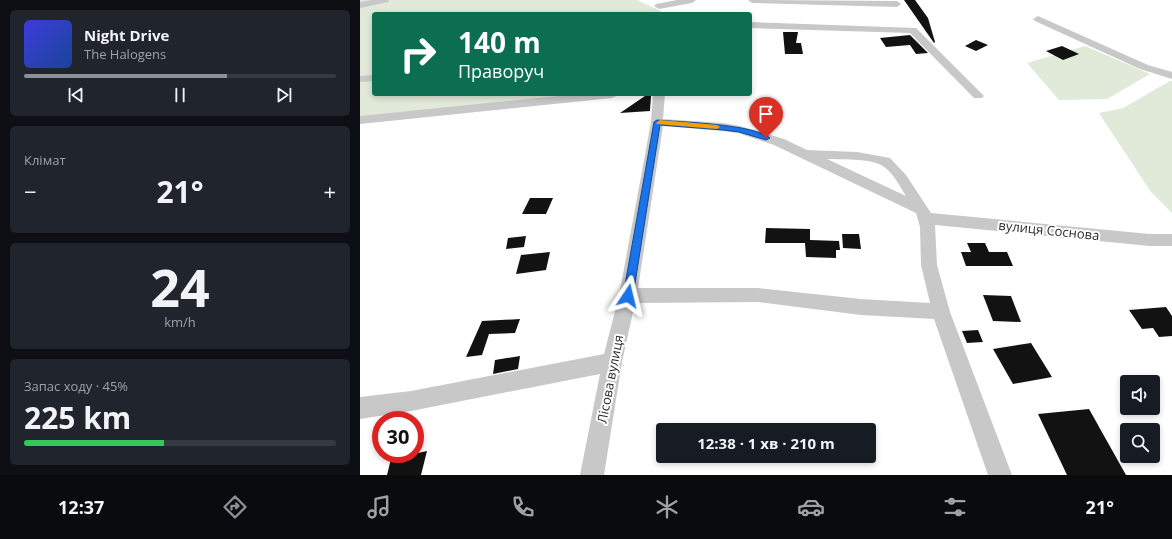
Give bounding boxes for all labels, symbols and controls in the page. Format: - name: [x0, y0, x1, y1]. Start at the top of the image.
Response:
- text: 140 m: [458, 23, 541, 61]
- text: Night Drive: [84, 25, 169, 45]
- icon: right: [392, 28, 444, 80]
- text: The Halogens: [84, 45, 166, 63]
- text: Праворуч: [458, 59, 544, 83]
- icon: previous: [65, 84, 87, 106]
- icon: pause: [169, 84, 191, 106]
- icon: next: [273, 84, 295, 106]
- pin: [749, 97, 783, 138]
- icon: arrive: [755, 103, 777, 125]
- text: Клімат: [24, 151, 66, 169]
- text: 21°: [156, 171, 204, 212]
- text: −: [24, 176, 37, 206]
- text: +: [323, 176, 336, 206]
- street label: вулиця Соснова: [998, 216, 1100, 244]
- text: 24: [150, 251, 210, 322]
- position arrow: [607, 275, 649, 317]
- text: km/h: [164, 313, 196, 331]
- street label: Лісова вулиця: [593, 333, 627, 425]
- map controls: [1120, 375, 1160, 463]
- button: sound: [1120, 375, 1160, 415]
- text: Запас ходу · 45%: [24, 377, 128, 395]
- text: 225 km: [24, 397, 131, 438]
- speed limit sign: 30: [372, 411, 424, 463]
- button: search: [1120, 423, 1160, 463]
- text: 12:38 · 1 хв · 210 m: [697, 433, 835, 453]
- icon: directions: [221, 493, 249, 521]
- icon: music: [365, 493, 393, 521]
- icon: phone: [509, 493, 537, 521]
- icon: climate: [653, 493, 681, 521]
- icon: car: [797, 493, 825, 521]
- icon: filters: [941, 493, 969, 521]
- text: 12:37: [58, 495, 104, 519]
- text: 21°: [1086, 495, 1114, 519]

